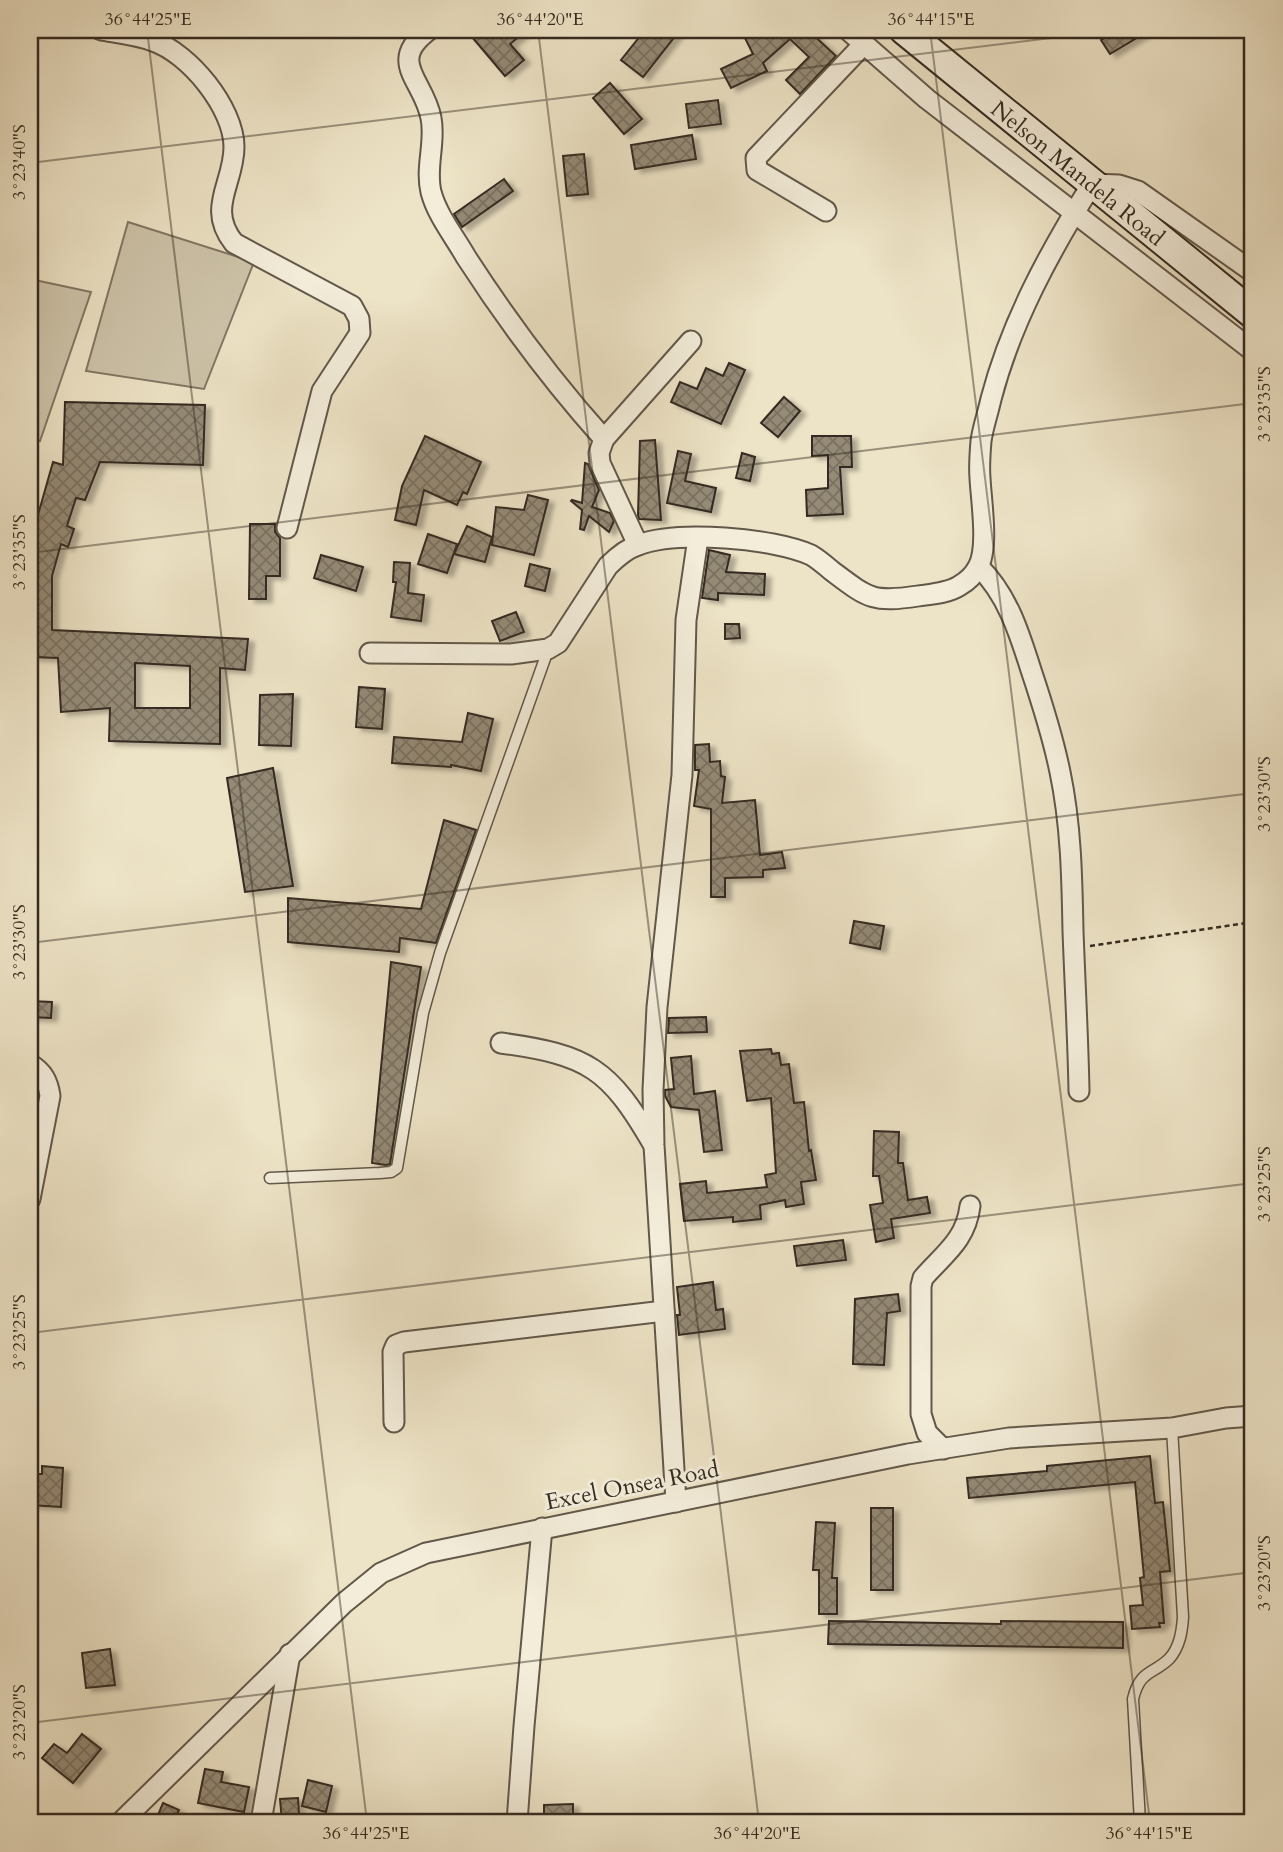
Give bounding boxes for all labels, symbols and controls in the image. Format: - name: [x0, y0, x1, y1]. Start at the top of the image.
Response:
- text: 36°44'25"E: [104, 7, 192, 32]
- text: 36°44'20"E: [496, 7, 584, 32]
- text: 36°44'15"E: [887, 7, 975, 32]
- street label: Nelson Mandela Road: [984, 94, 1172, 254]
- text: 3°23'40"S: [7, 124, 32, 200]
- text: 3°23'35"S: [1252, 366, 1277, 442]
- text: 3°23'35"S: [7, 514, 32, 590]
- text: 3°23'30"S: [1252, 756, 1277, 832]
- text: 3°23'30"S: [7, 904, 32, 980]
- text: 3°23'25"S: [1252, 1146, 1277, 1222]
- text: 3°23'25"S: [7, 1294, 32, 1370]
- street label: Excel Onsea Road: [543, 1453, 722, 1518]
- text: 3°23'20"S: [1252, 1535, 1277, 1611]
- text: 3°23'20"S: [7, 1684, 32, 1760]
- text: 36°44'25"E: [322, 1821, 410, 1846]
- text: 36°44'20"E: [713, 1821, 801, 1846]
- text: 36°44'15"E: [1105, 1821, 1193, 1846]

